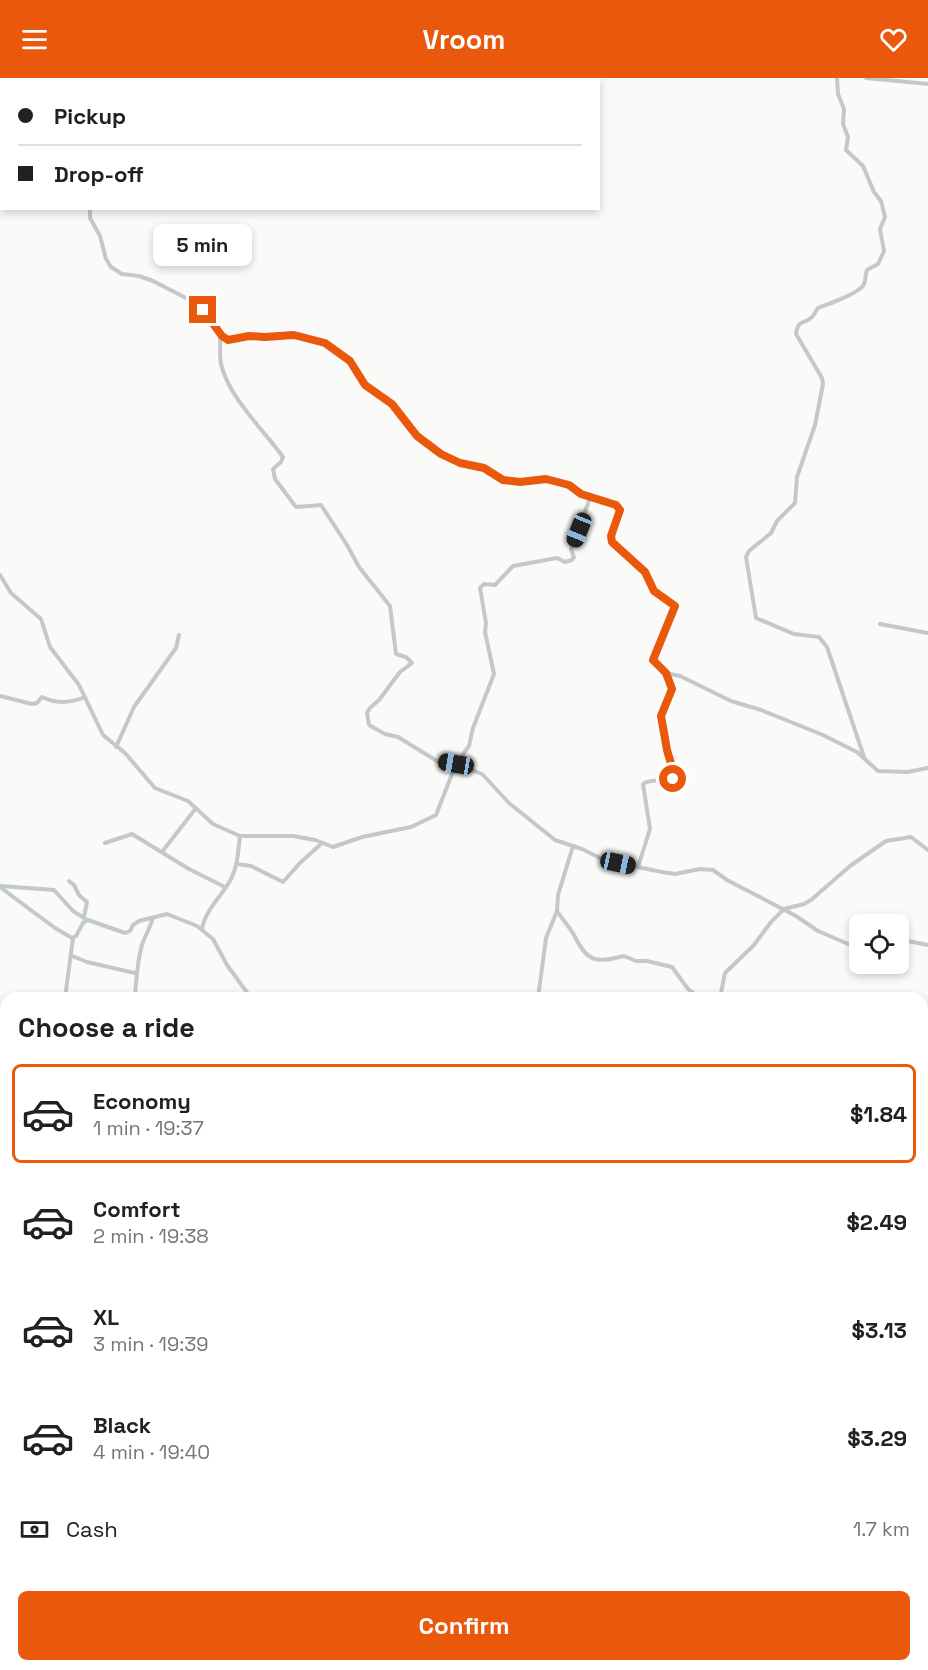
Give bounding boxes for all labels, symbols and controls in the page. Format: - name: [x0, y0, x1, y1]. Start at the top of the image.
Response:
- text: Vroom: [423, 22, 505, 57]
- icon: menu: [18, 23, 51, 56]
- icon: heart: [877, 23, 910, 56]
- text: Pickup: [54, 102, 126, 130]
- text: Drop-off: [54, 160, 144, 188]
- callout: 5 min: [154, 223, 252, 265]
- text: 5 min: [177, 232, 228, 258]
- route end: [189, 296, 216, 323]
- car: [564, 510, 594, 550]
- car: [437, 752, 475, 776]
- route start: [659, 765, 686, 792]
- car: [599, 850, 637, 876]
- map controls: [849, 914, 909, 974]
- button: locate: [849, 914, 909, 974]
- text: Choose a ride: [18, 1010, 195, 1045]
- icon: car: [21, 1087, 75, 1141]
- text: Economy: [93, 1087, 191, 1115]
- text: $1.84: [850, 1100, 907, 1128]
- text: 1 min · 19:37: [93, 1115, 204, 1141]
- icon: car: [21, 1195, 75, 1249]
- text: Comfort: [93, 1195, 181, 1223]
- text: $2.49: [846, 1208, 907, 1236]
- text: 2 min · 19:38: [93, 1223, 209, 1249]
- icon: car: [21, 1303, 75, 1357]
- text: XL: [93, 1303, 119, 1331]
- text: $3.13: [852, 1316, 907, 1344]
- text: 3 min · 19:39: [93, 1331, 209, 1357]
- icon: car: [21, 1411, 75, 1465]
- text: Black: [93, 1411, 151, 1439]
- text: $3.29: [847, 1424, 907, 1452]
- text: 4 min · 19:40: [93, 1439, 210, 1465]
- icon: cash: [18, 1513, 51, 1546]
- text: Cash: [66, 1515, 118, 1543]
- text: 1.7 km: [853, 1516, 910, 1542]
- button: Confirm: [18, 1591, 910, 1660]

